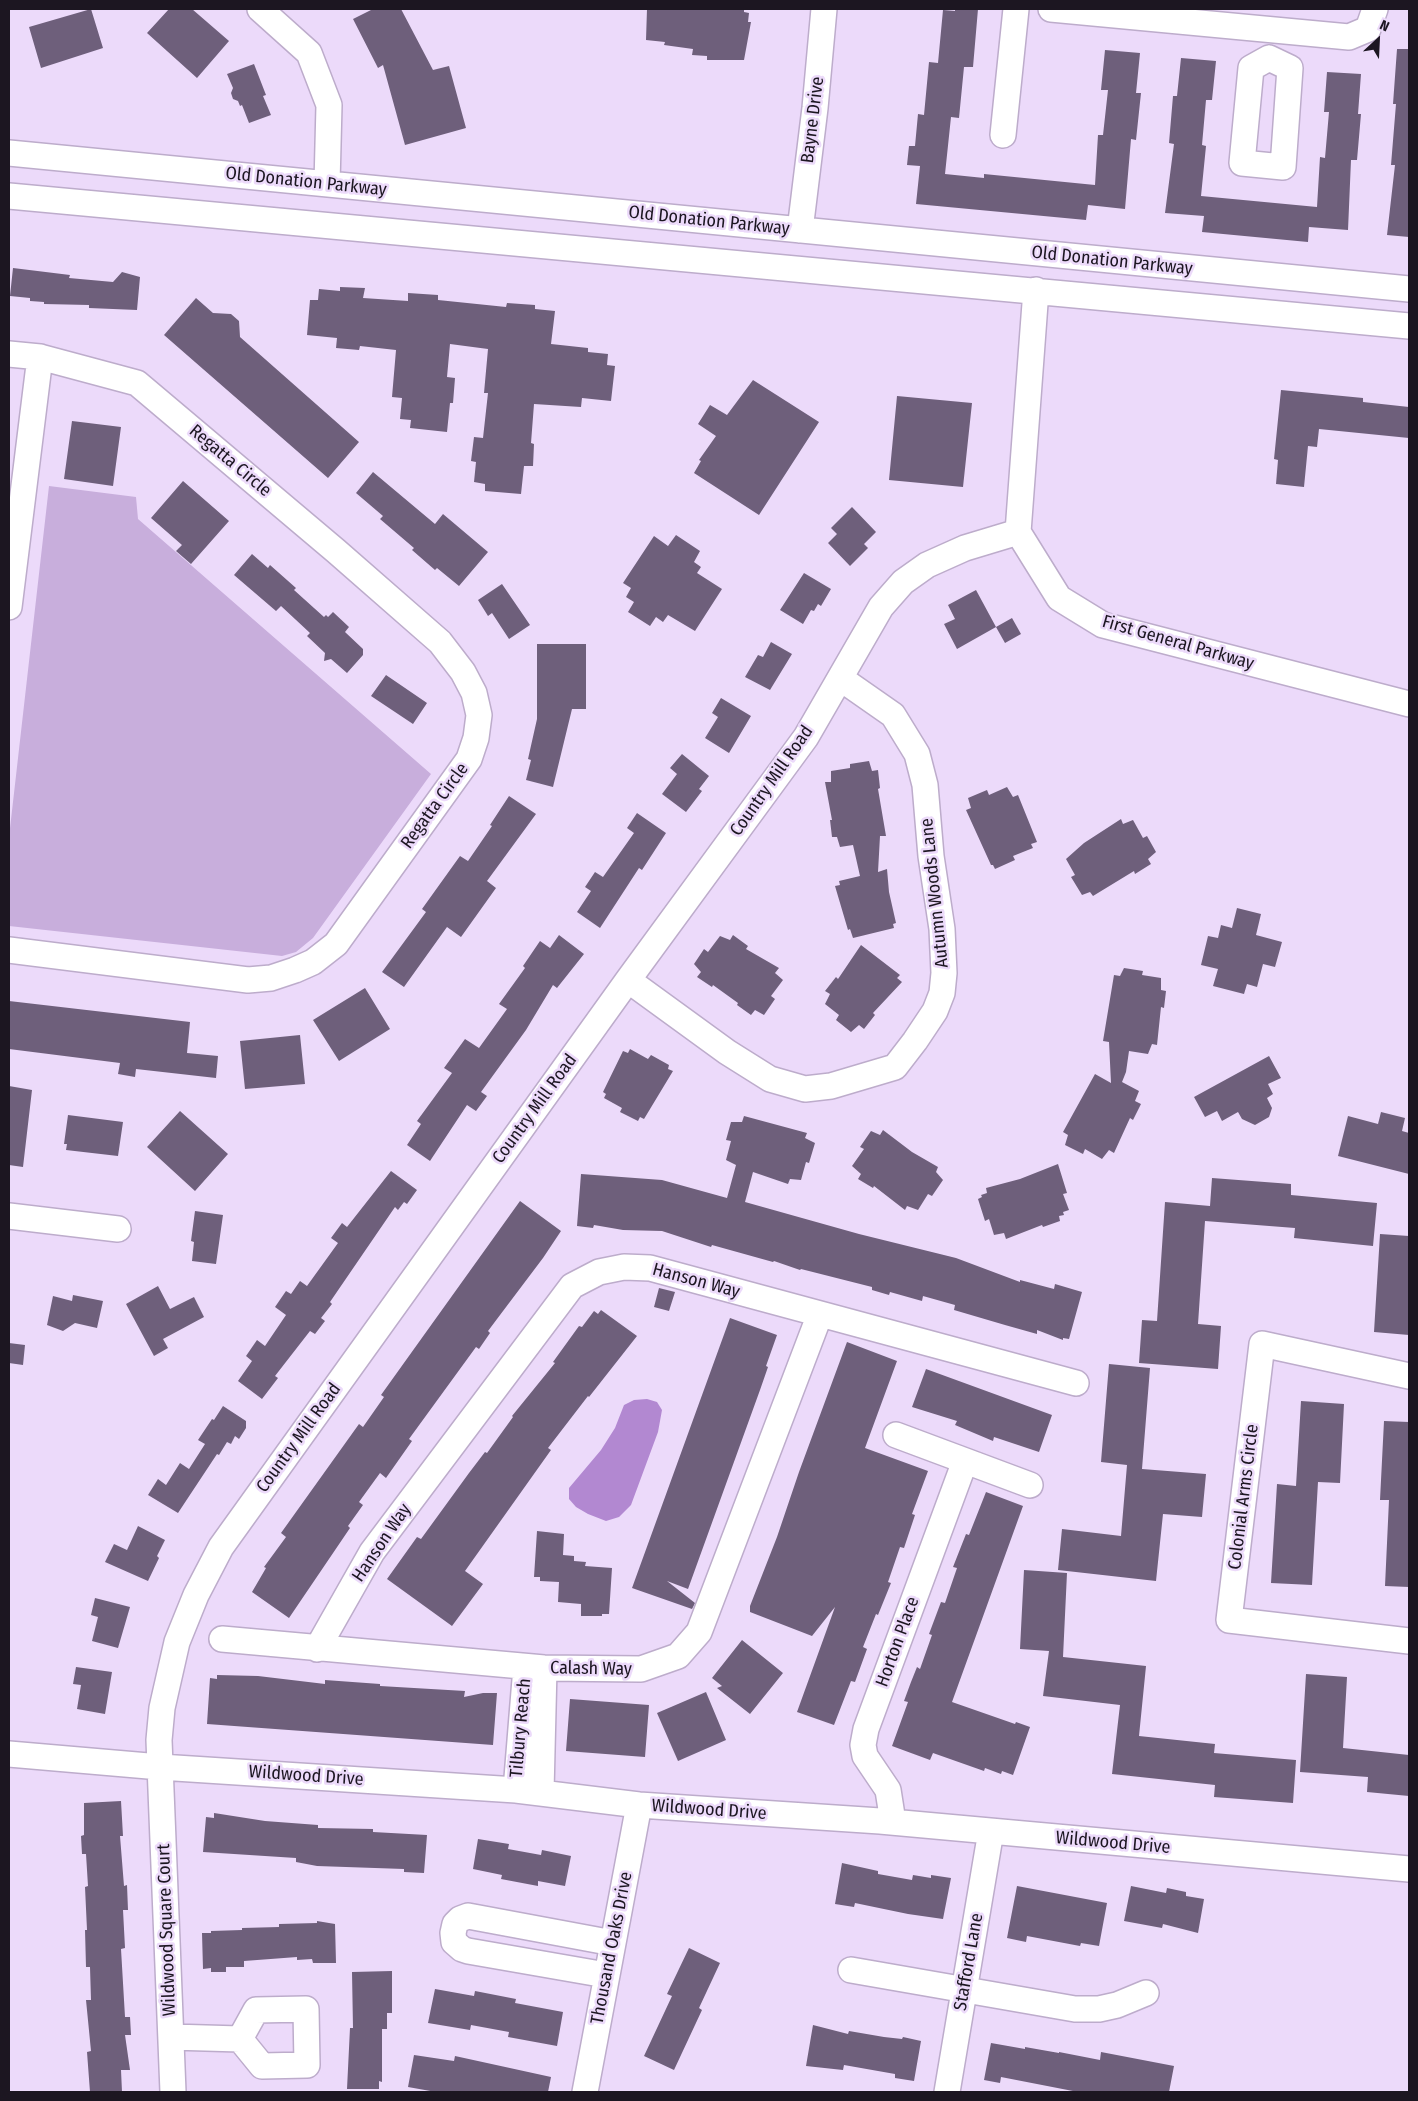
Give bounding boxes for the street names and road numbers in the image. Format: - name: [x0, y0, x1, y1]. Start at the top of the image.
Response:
- street label: Bayne Drive: [797, 75, 829, 165]
- street label: Old Donation Parkway: [224, 163, 388, 201]
- street label: Old Donation Parkway: [627, 202, 791, 240]
- street label: Old Donation Parkway: [1030, 242, 1194, 280]
- street label: Regatta Circle: [184, 420, 276, 502]
- street label: First General Parkway: [1100, 611, 1256, 675]
- street label: Country Mill Road: [726, 722, 818, 840]
- street label: Regatta Circle: [397, 759, 473, 853]
- street label: Autumn Woods Lane: [916, 817, 954, 969]
- street label: Country Mill Road: [488, 1050, 582, 1168]
- street label: Hanson Way: [650, 1259, 742, 1303]
- street label: Country Mill Road: [252, 1379, 346, 1497]
- street label: Colonial Arms Circle: [1224, 1423, 1264, 1571]
- street label: Hanson Way: [348, 1500, 416, 1586]
- street label: Horton Place: [872, 1594, 924, 1690]
- street label: Calash Way: [550, 1657, 632, 1681]
- street label: Tilbury Reach: [506, 1678, 536, 1778]
- street label: Wildwood Drive: [248, 1761, 364, 1791]
- street label: Wildwood Drive: [651, 1795, 767, 1825]
- street label: Wildwood Drive: [1055, 1827, 1171, 1859]
- street label: Wildwood Square Court: [153, 1843, 181, 2017]
- street label: Thousand Oaks Drive: [587, 1870, 637, 2026]
- street label: Stafford Lane: [950, 1912, 988, 2012]

